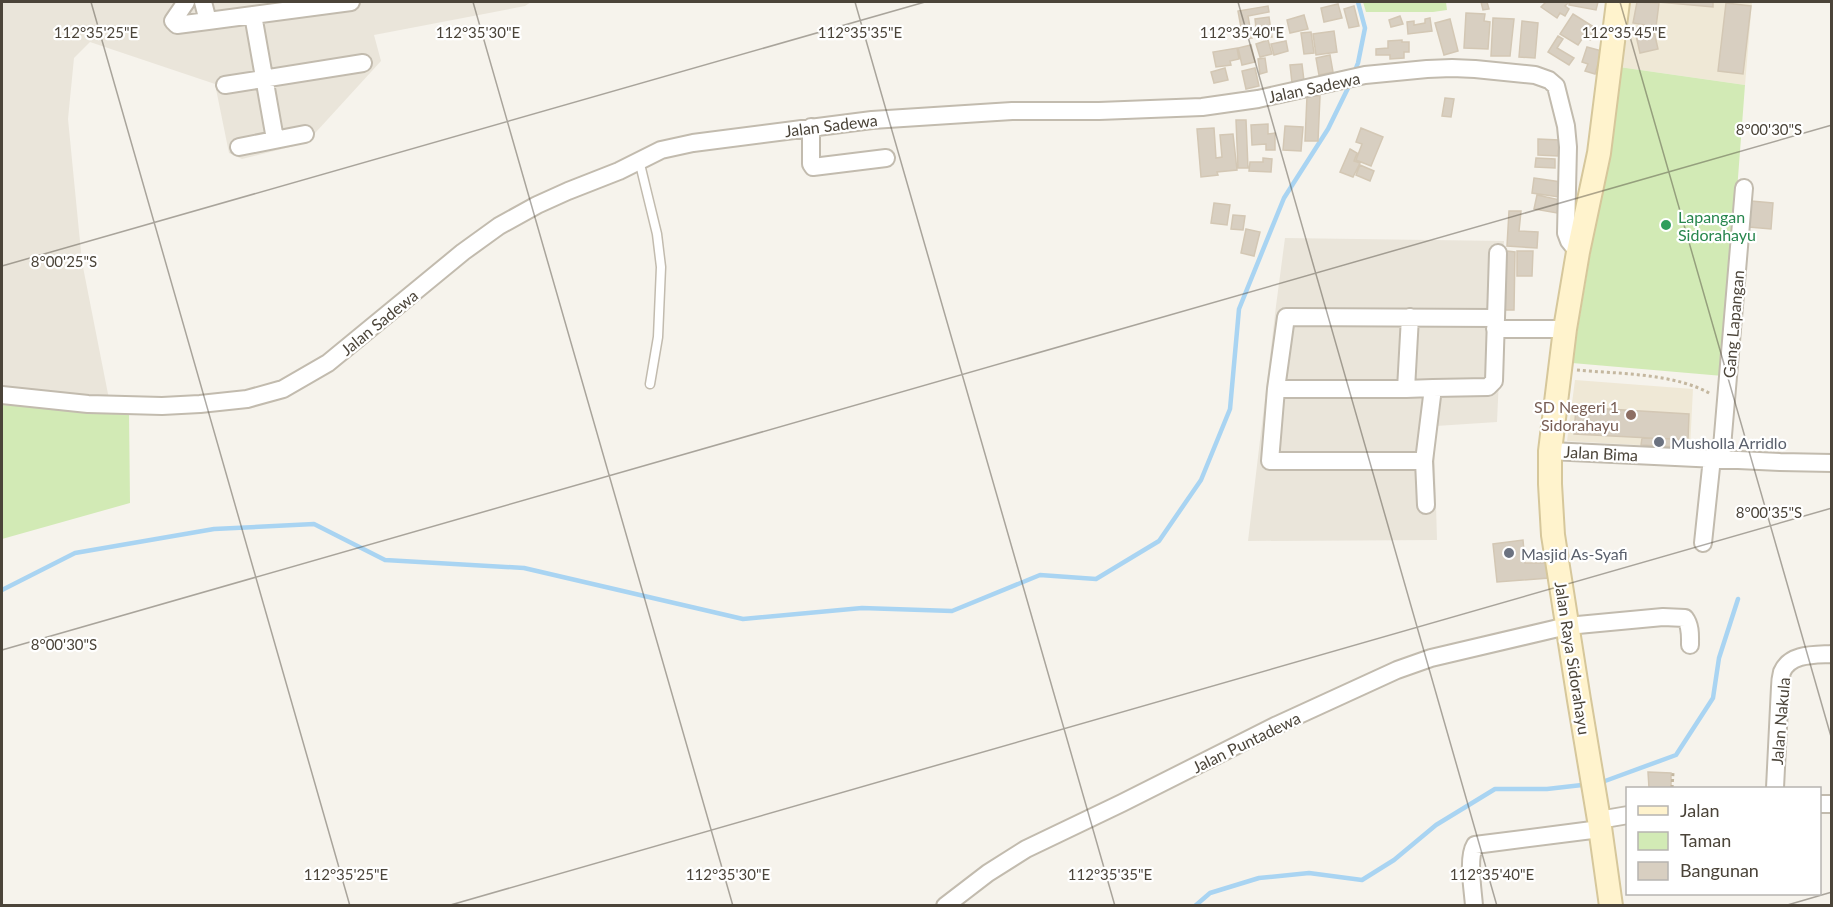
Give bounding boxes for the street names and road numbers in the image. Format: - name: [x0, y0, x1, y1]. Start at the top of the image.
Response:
- street label: Jalan Sadewa: [1266, 68, 1362, 106]
- street label: Jalan Sadewa: [783, 110, 879, 140]
- street label: Gang Lapangan: [1719, 269, 1747, 379]
- street label: Jalan Sadewa: [337, 285, 421, 359]
- street label: Jalan Bima: [1563, 442, 1639, 464]
- street label: Jalan Raya Sidorahayu: [1551, 580, 1595, 736]
- street label: Jalan Nakula: [1767, 676, 1793, 766]
- street label: Jalan Puntadewa: [1189, 708, 1303, 776]

